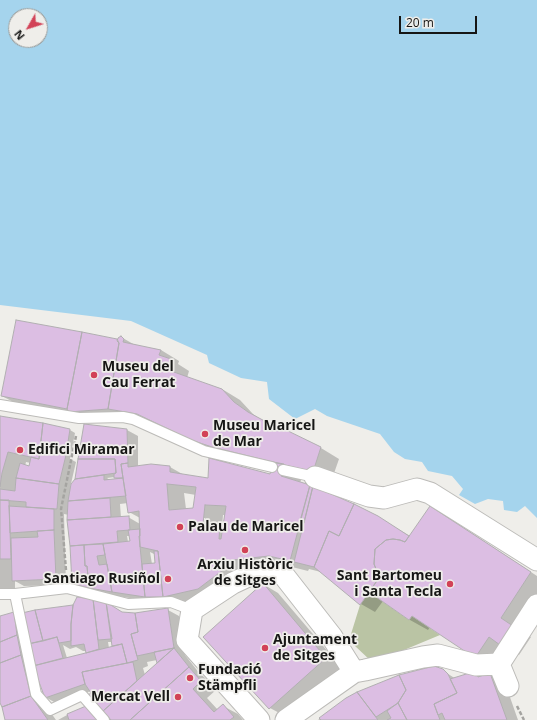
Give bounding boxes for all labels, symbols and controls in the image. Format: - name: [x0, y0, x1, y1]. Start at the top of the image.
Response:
- north arrow: [8, 8, 48, 48]
- scale bar: [401, 8, 479, 34]
- text: 20 m: [406, 14, 434, 31]
- text: N: [10, 27, 28, 43]
- place label: Museu del Cau Ferrat: [102, 359, 175, 392]
- marker: Museu del Cau Ferrat: [89, 370, 99, 380]
- place label: Museu Maricel de Mar: [213, 418, 315, 450]
- marker: Museu Maricel de Mar: [200, 429, 210, 439]
- place label: Edifici Miramar: [28, 442, 135, 458]
- marker: Edifici Miramar: [15, 445, 25, 455]
- place label: Palau de Maricel: [188, 519, 304, 535]
- marker: Palau de Maricel: [175, 522, 185, 532]
- marker: Arxiu Històric de Sitges: [240, 545, 250, 555]
- place label: Arxiu Històric de Sitges: [197, 557, 293, 590]
- place label: Sant Bartomeu i Santa Tecla: [337, 568, 442, 600]
- place label: Santiago Rusiñol: [44, 571, 160, 587]
- marker: Santiago Rusiñol: [163, 574, 173, 584]
- marker: Sant Bartomeu i Santa Tecla: [445, 579, 455, 589]
- place label: Ajuntament de Sitges: [273, 632, 357, 664]
- marker: Ajuntament de Sitges: [260, 643, 270, 653]
- place label: Fundació Stämpfli: [198, 662, 262, 694]
- marker: Fundació Stämpfli: [185, 673, 195, 683]
- place label: Mercat Vell: [91, 689, 170, 705]
- marker: Mercat Vell: [173, 692, 183, 702]

